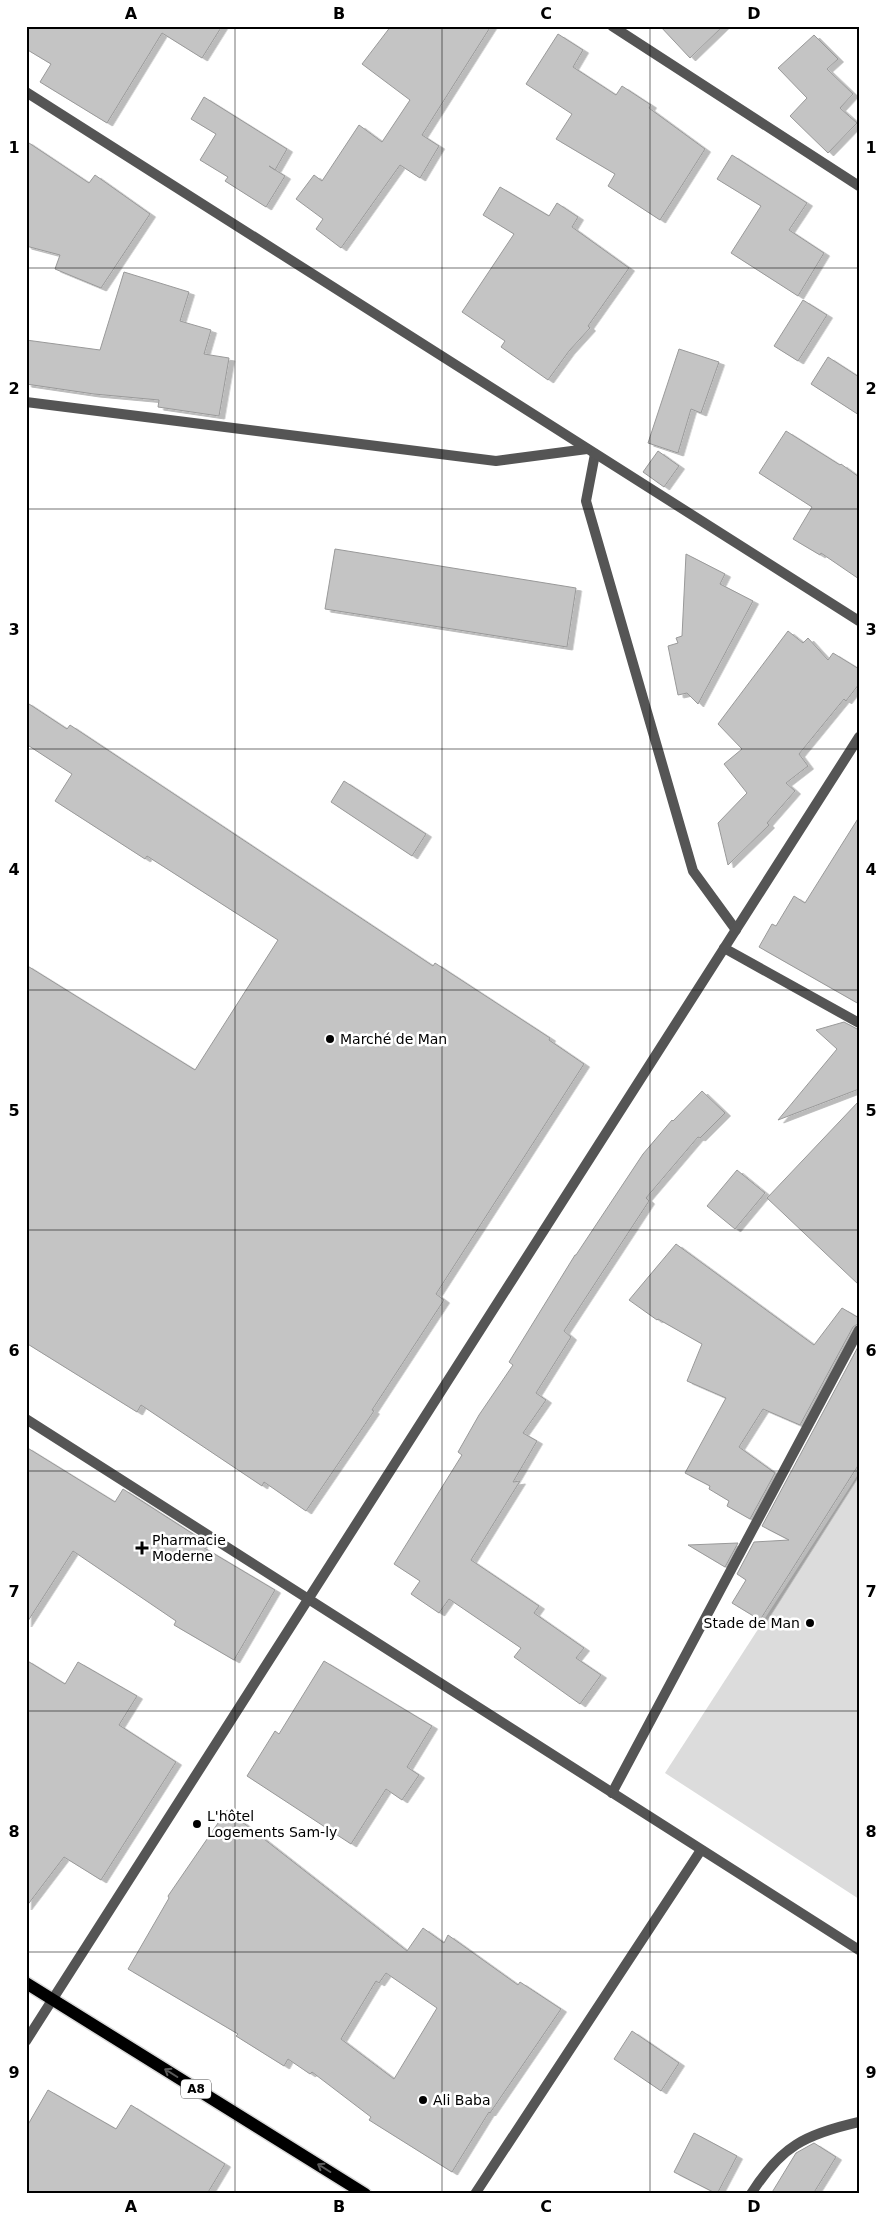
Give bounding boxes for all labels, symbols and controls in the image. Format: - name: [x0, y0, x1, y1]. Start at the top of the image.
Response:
- text: A: [125, 4, 138, 23]
- text: B: [333, 4, 345, 23]
- text: C: [540, 4, 552, 23]
- text: D: [747, 4, 761, 23]
- text: 1: [8, 138, 20, 157]
- text: 1: [865, 138, 877, 157]
- text: 2: [8, 379, 20, 398]
- text: 2: [865, 379, 877, 398]
- text: 3: [8, 620, 20, 639]
- text: 3: [865, 620, 877, 639]
- text: 4: [8, 860, 20, 879]
- text: 4: [865, 860, 877, 879]
- place label: Marché de Man: [340, 1031, 447, 1047]
- marker: Marché de Man: [324, 1033, 336, 1045]
- text: 5: [8, 1101, 20, 1120]
- text: 5: [865, 1101, 877, 1120]
- text: 6: [8, 1341, 20, 1360]
- text: 6: [865, 1341, 877, 1360]
- place label: Pharmacie Moderne: [152, 1532, 226, 1564]
- marker: Pharmacie Moderne: [136, 1542, 148, 1554]
- text: 7: [8, 1582, 20, 1601]
- text: 7: [865, 1582, 877, 1601]
- place label: Stade de Man: [704, 1615, 800, 1631]
- marker: Stade de Man: [804, 1617, 816, 1629]
- place label: L'hôtel Logements Sam-ly: [207, 1808, 337, 1840]
- marker: L'hôtel Logements Sam-ly: [191, 1818, 203, 1830]
- text: 8: [8, 1822, 20, 1841]
- text: 8: [865, 1822, 877, 1841]
- text: 9: [8, 2063, 20, 2082]
- text: 9: [865, 2063, 877, 2082]
- one-way arrow: [164, 2068, 178, 2078]
- road number: A8: [181, 2080, 211, 2098]
- place label: Ali Baba: [433, 2092, 490, 2108]
- marker: Ali Baba: [417, 2094, 429, 2106]
- one-way arrow: [317, 2163, 331, 2173]
- text: A: [125, 2197, 138, 2216]
- text: B: [333, 2197, 345, 2216]
- text: C: [540, 2197, 552, 2216]
- text: D: [747, 2197, 761, 2216]

